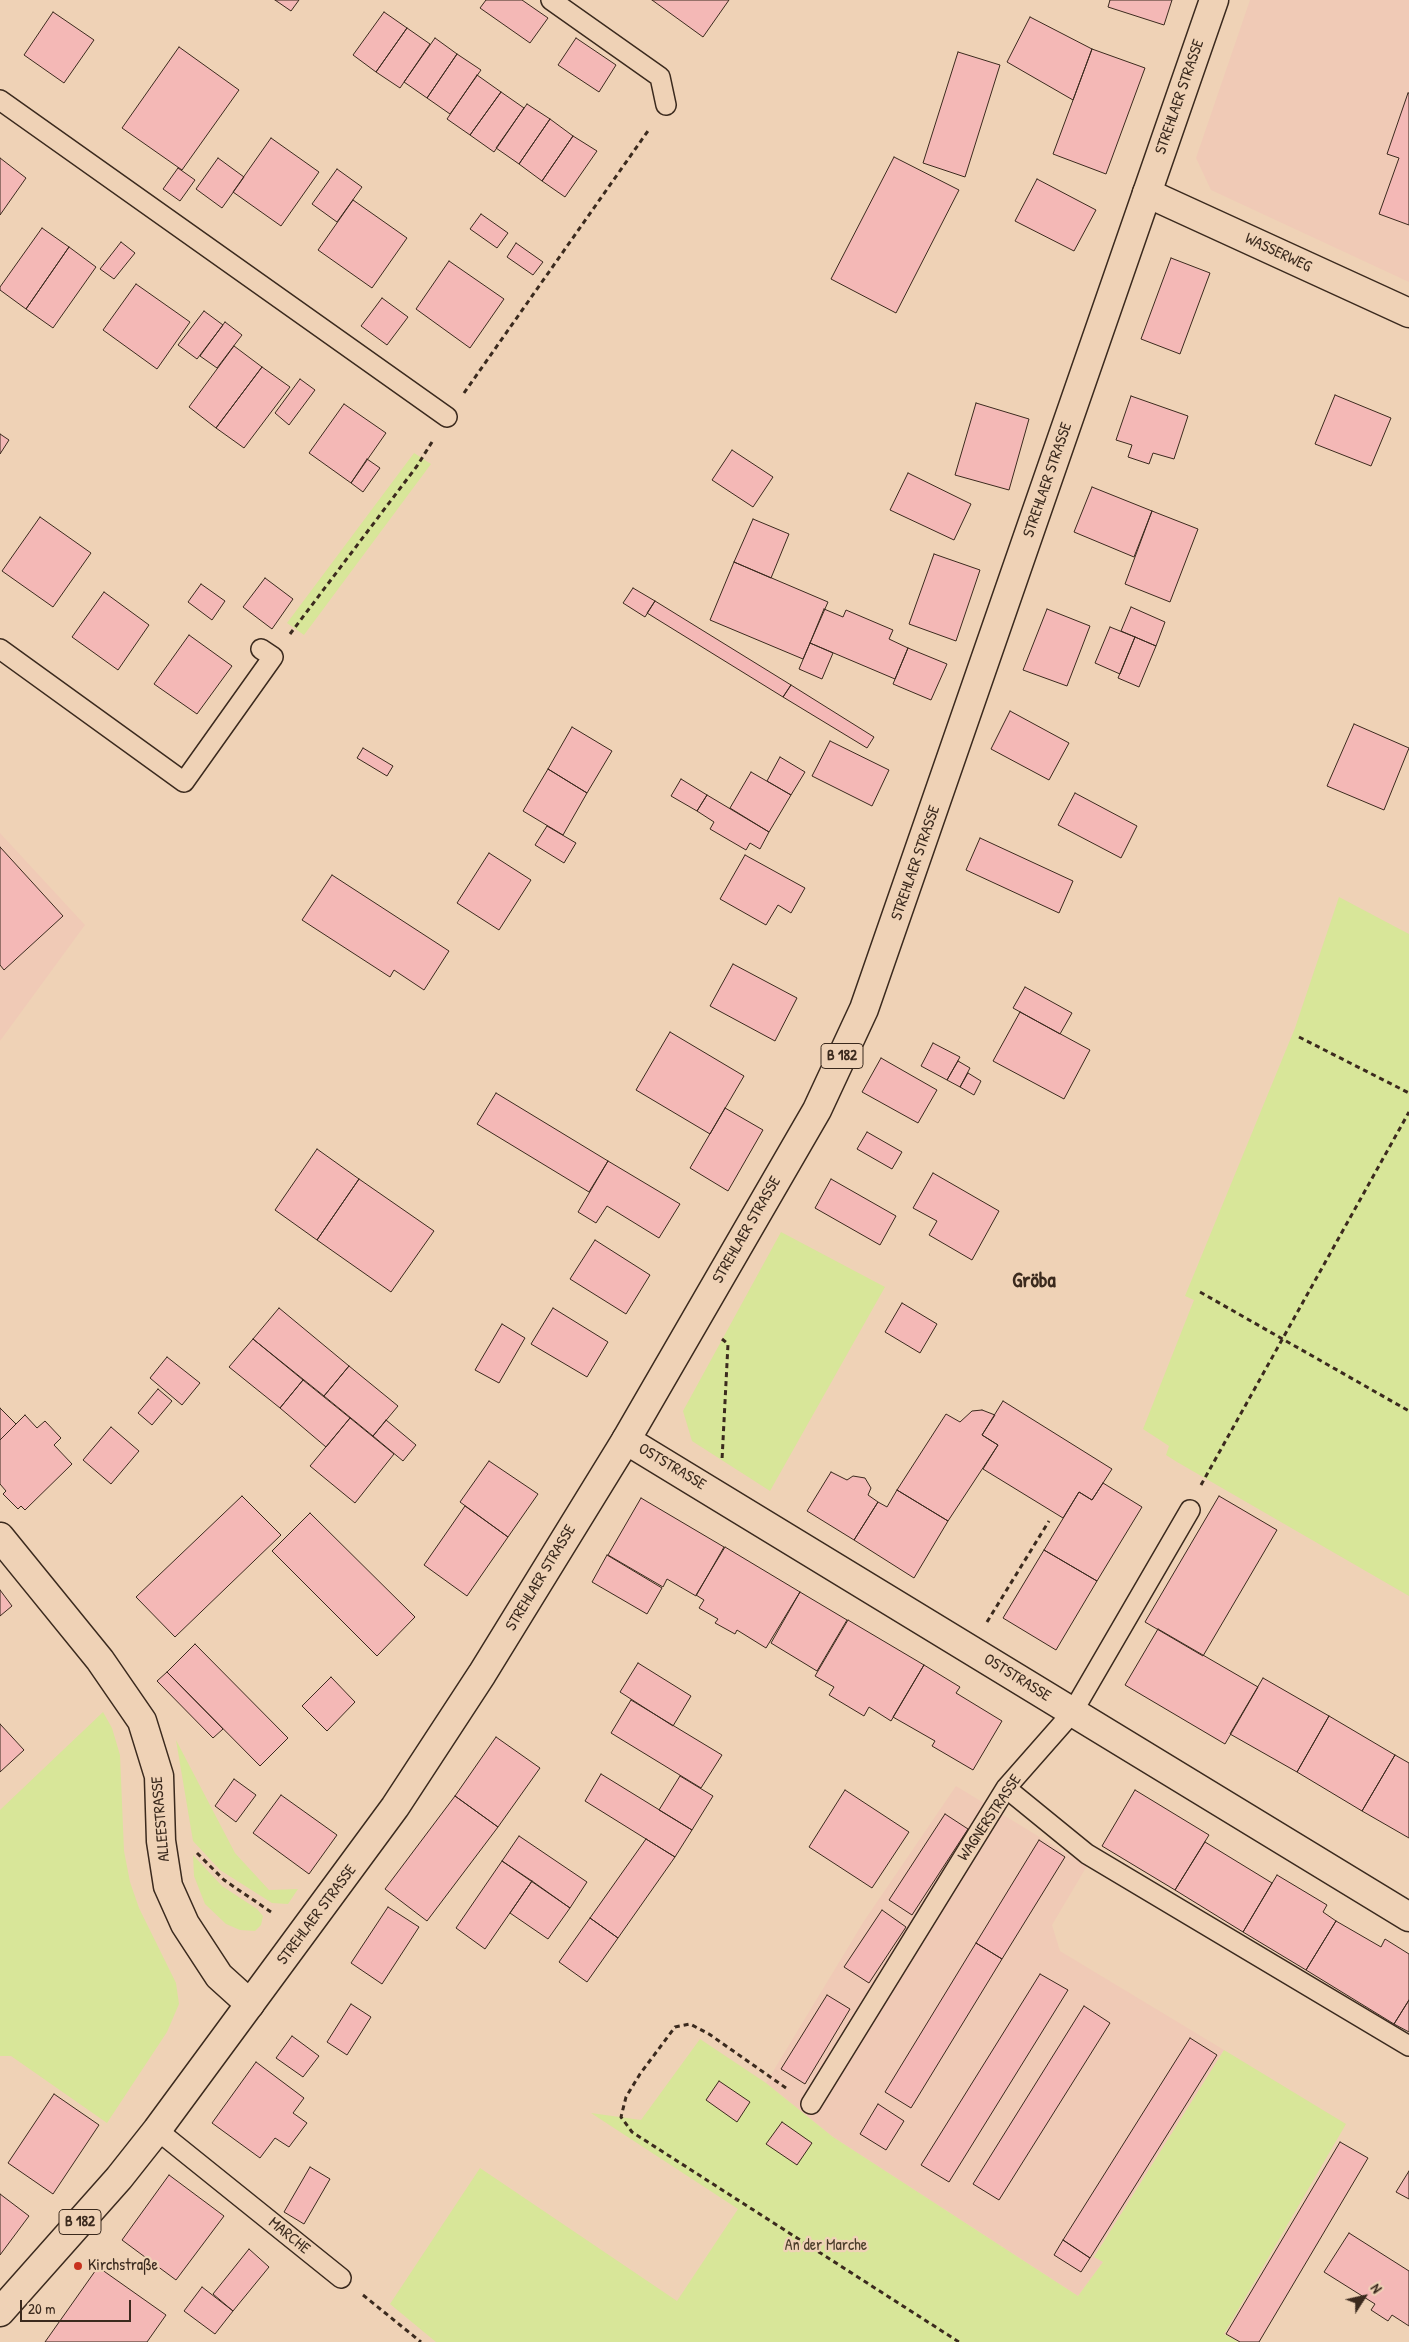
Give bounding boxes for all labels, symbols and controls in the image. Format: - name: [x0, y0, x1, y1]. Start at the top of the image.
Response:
- street label: STREHLAER STRASSE: [1151, 37, 1209, 157]
- street label: WASSERWEG: [1242, 229, 1314, 277]
- street label: STREHLAER STRASSE: [1019, 420, 1077, 540]
- street label: STREHLAER STRASSE: [887, 803, 945, 923]
- road number: B 182: [821, 1044, 863, 1068]
- street label: STREHLAER STRASSE: [709, 1173, 785, 1287]
- district label: Gröba: [1012, 1268, 1056, 1294]
- street label: OSTSTRASSE: [635, 1439, 709, 1495]
- street label: STREHLAER STRASSE: [502, 1522, 580, 1634]
- street label: OSTSTRASSE: [980, 1650, 1054, 1706]
- street label: WAGNERSTRASSE: [954, 1771, 1026, 1865]
- street label: ALLEESTRASSE: [148, 1776, 174, 1862]
- street label: STREHLAER STRASSE: [273, 1861, 361, 1969]
- road number: B 182: [59, 2210, 101, 2234]
- street label: MARCHE: [264, 2213, 314, 2259]
- park label: An der Marche: [785, 2236, 867, 2256]
- place label: Kirchstraße: [88, 2256, 158, 2276]
- marker: Kirchstraße: [72, 2260, 84, 2272]
- north arrow: [1339, 2272, 1389, 2322]
- text: N: [1367, 2280, 1387, 2297]
- scale bar: [22, 2290, 134, 2322]
- text: 20 m: [28, 2298, 55, 2319]

